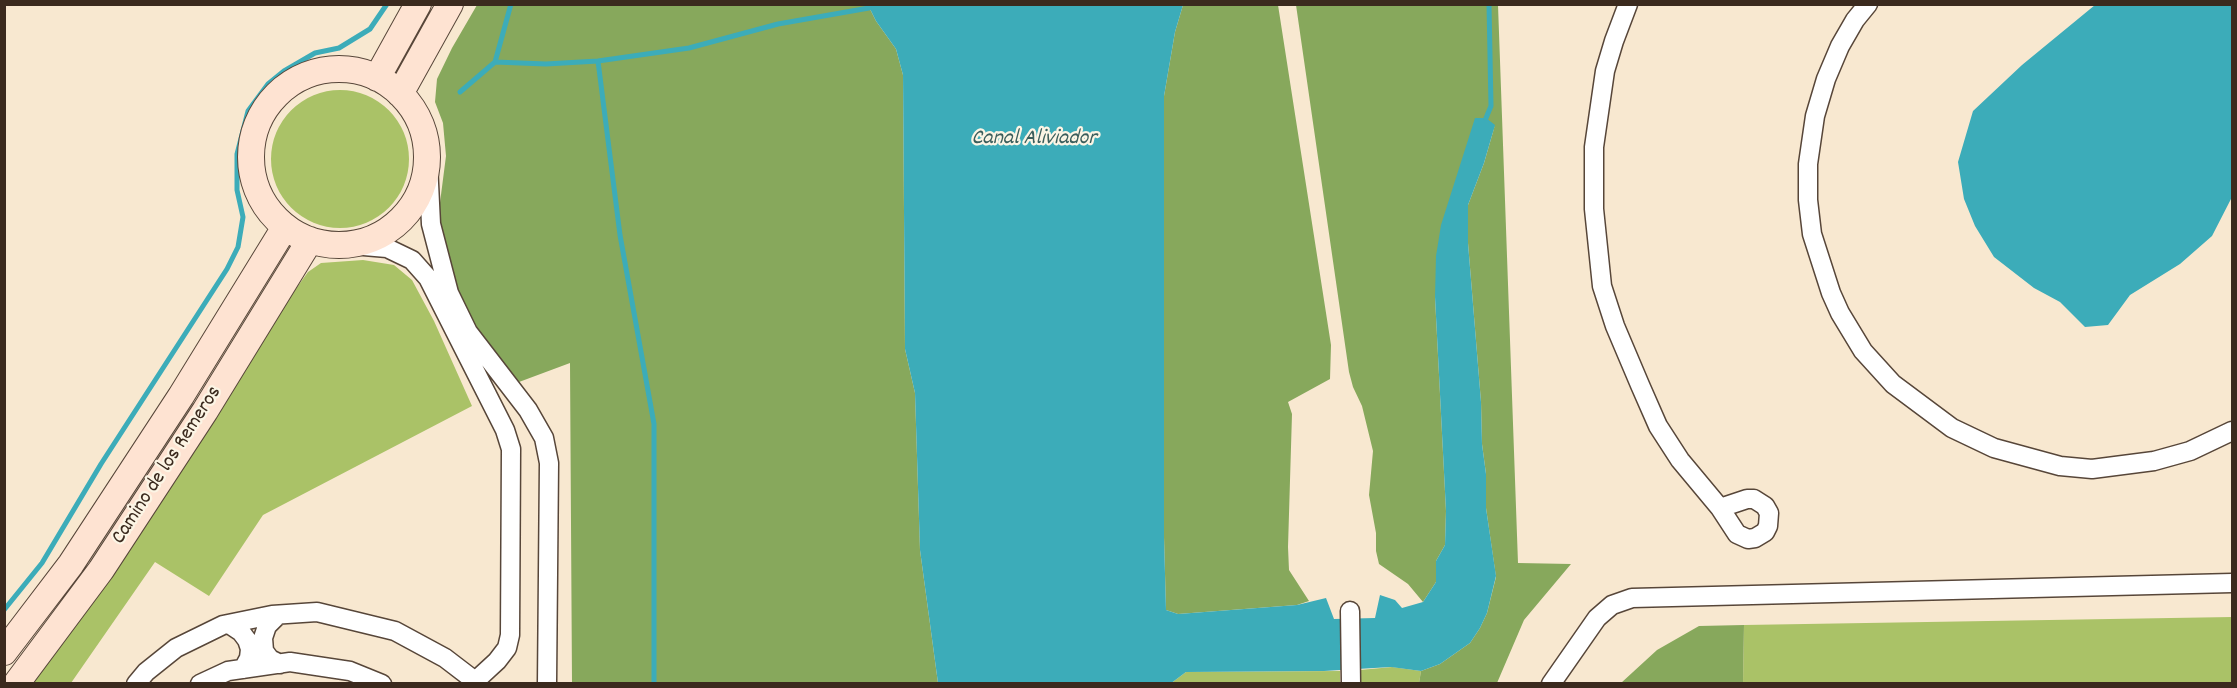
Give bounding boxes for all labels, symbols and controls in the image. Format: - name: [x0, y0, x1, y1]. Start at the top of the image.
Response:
- water label: Canal Aliviador: [971, 127, 1097, 153]
- street label: Camino de los Remeros: [108, 382, 228, 550]

